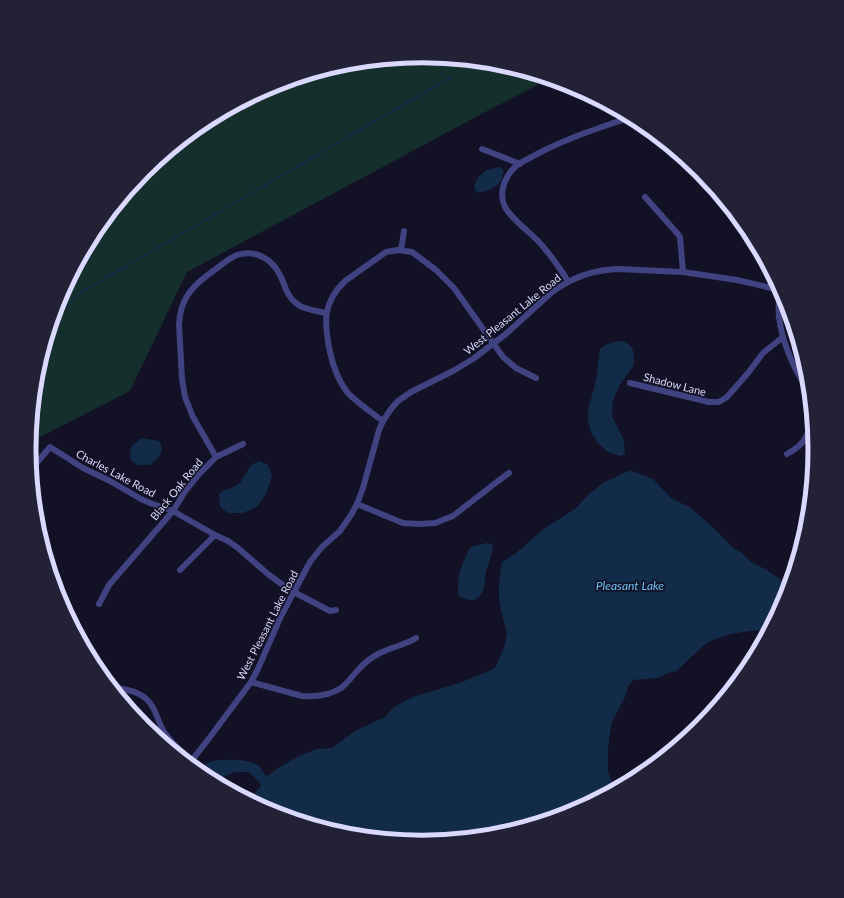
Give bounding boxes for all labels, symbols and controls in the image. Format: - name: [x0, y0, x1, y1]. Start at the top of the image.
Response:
- street label: West Pleasant Lake Road: [461, 271, 563, 357]
- street label: Shadow Lane: [642, 370, 708, 398]
- street label: Charles Lake Road: [74, 447, 158, 499]
- street label: Black Oak Road: [147, 456, 205, 522]
- street label: West Pleasant Lake Road: [234, 568, 300, 682]
- water label: Pleasant Lake: [596, 578, 664, 593]

